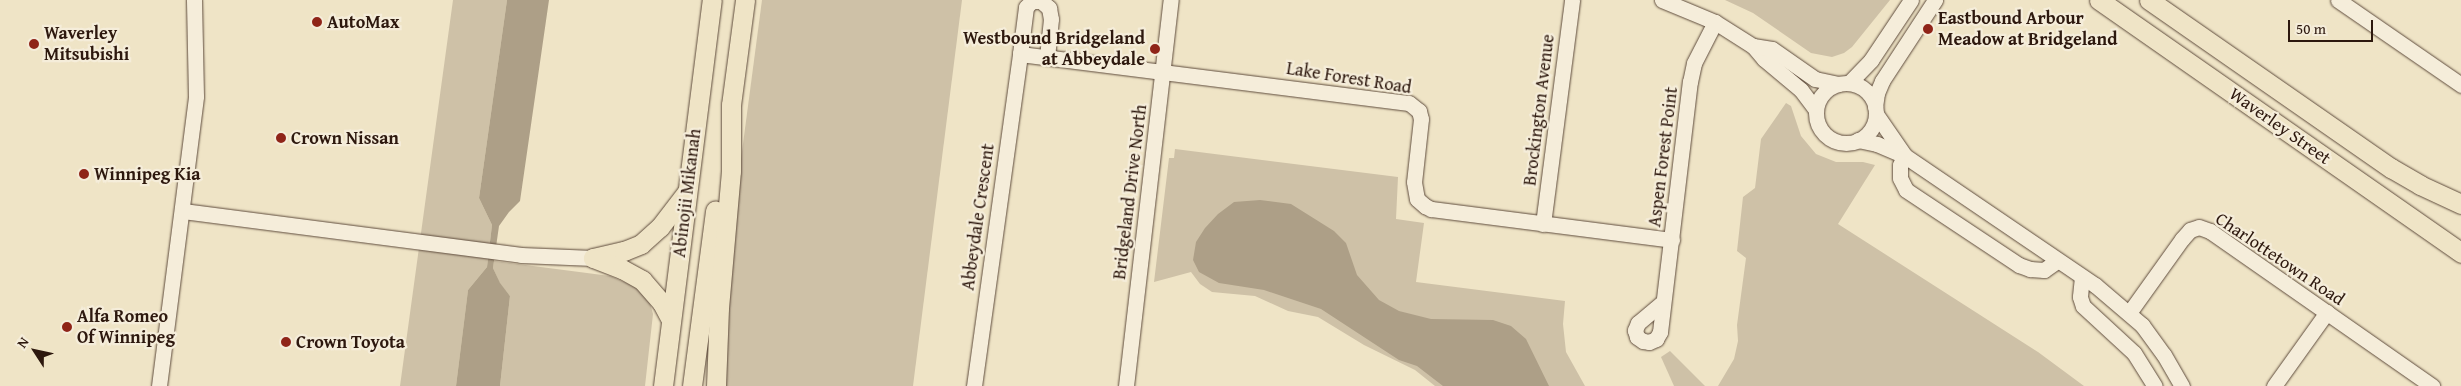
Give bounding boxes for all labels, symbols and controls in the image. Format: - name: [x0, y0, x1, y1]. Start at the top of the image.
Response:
- place label: Eastbound Arbour Meadow at Bridgeland: [1938, 8, 2118, 50]
- scale bar: [2291, 10, 2376, 42]
- place label: AutoMax: [327, 11, 399, 33]
- marker: AutoMax: [311, 16, 323, 28]
- text: 50 m: [2296, 18, 2326, 39]
- place label: Waverley Mitsubishi: [44, 23, 129, 66]
- marker: Eastbound Arbour Meadow at Bridgeland: [1922, 23, 1934, 35]
- place label: Westbound Bridgeland at Abbeydale: [963, 28, 1145, 70]
- street label: Brockington Avenue: [1519, 33, 1559, 187]
- marker: Waverley Mitsubishi: [28, 38, 40, 50]
- marker: Westbound Bridgeland at Abbeydale: [1149, 43, 1161, 55]
- street label: Lake Forest Road: [1285, 57, 1413, 99]
- street label: Waverley Street: [2225, 83, 2335, 169]
- street label: Aspen Forest Point: [1644, 86, 1682, 228]
- street label: Bridgeland Drive North: [1109, 103, 1151, 281]
- place label: Crown Nissan: [291, 127, 399, 149]
- street label: Abinojii Mikanah: [668, 127, 706, 259]
- marker: Crown Nissan: [275, 132, 287, 144]
- street label: Abbeydale Crescent: [957, 142, 999, 292]
- place label: Winnipeg Kia: [94, 163, 200, 185]
- marker: Winnipeg Kia: [78, 168, 90, 180]
- street label: Charlottetown Road: [2211, 208, 2349, 310]
- place label: Alfa Romeo Of Winnipeg: [77, 306, 175, 348]
- marker: Alfa Romeo Of Winnipeg: [61, 321, 73, 333]
- north arrow: [10, 326, 60, 376]
- place label: Crown Toyota: [296, 331, 405, 353]
- text: N: [12, 333, 34, 352]
- marker: Crown Toyota: [280, 336, 292, 348]

